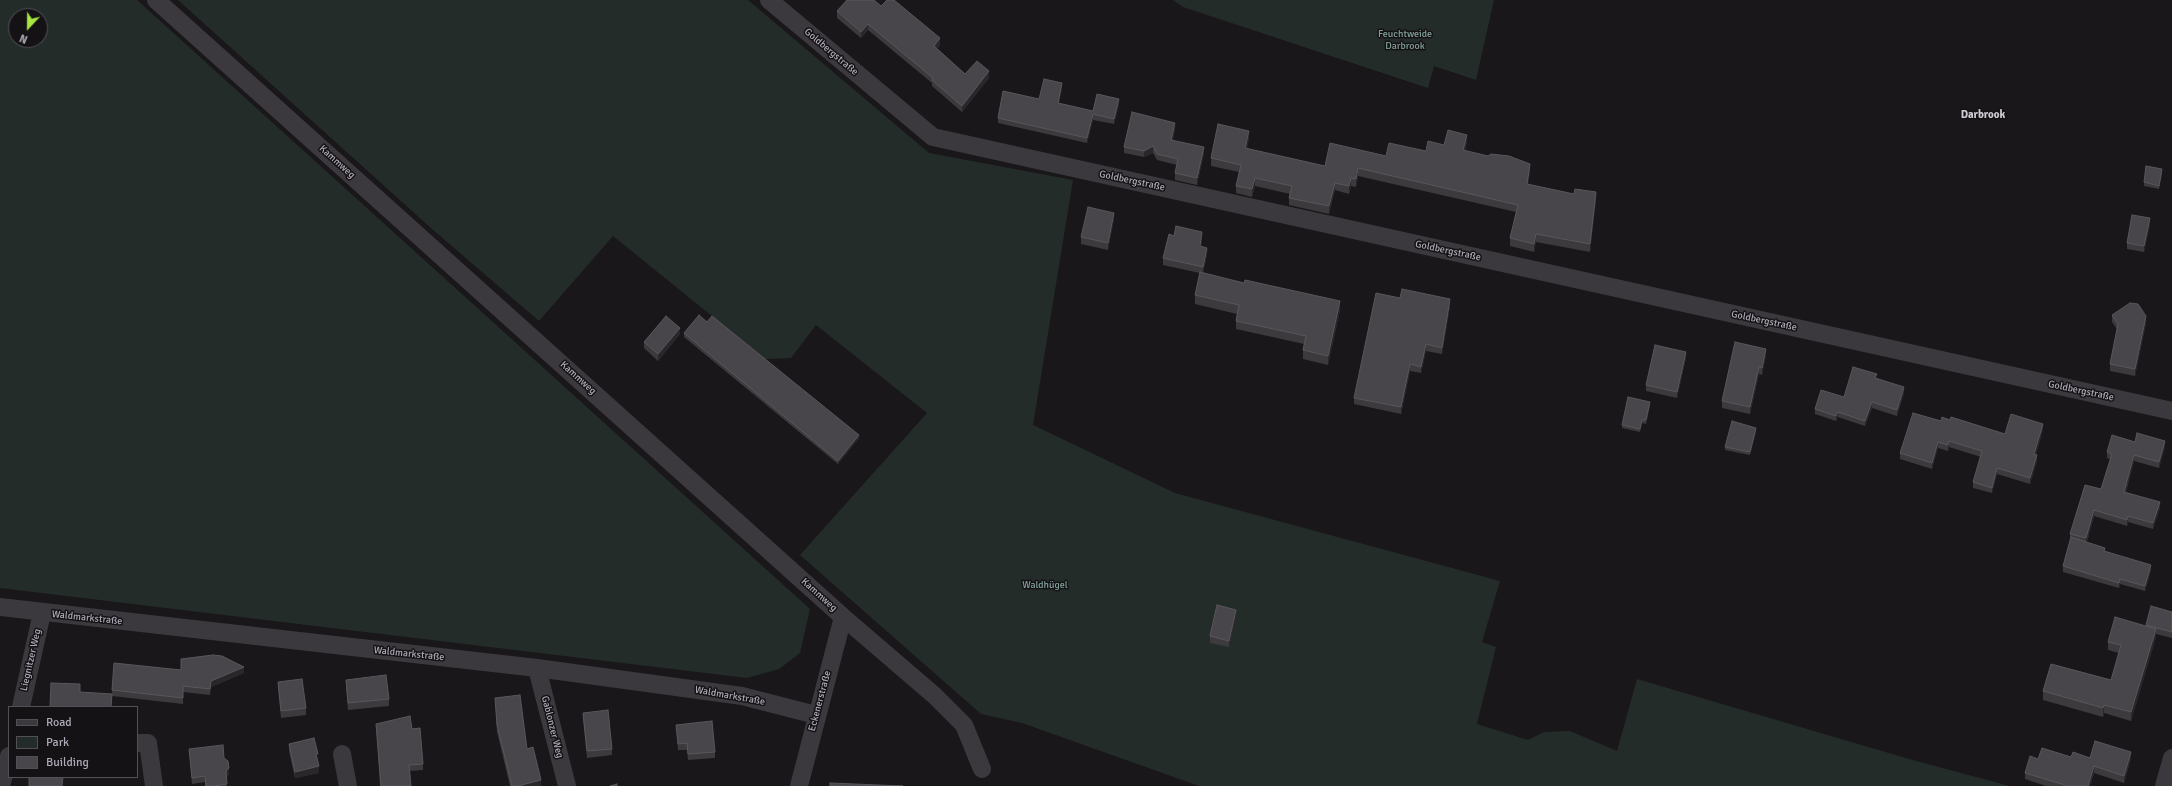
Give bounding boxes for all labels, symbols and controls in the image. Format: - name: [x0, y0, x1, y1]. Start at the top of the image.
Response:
- north arrow: [8, 8, 48, 48]
- street label: Goldbergstraße: [802, 26, 860, 78]
- park label: Feuchtweide Darbrook: [1378, 28, 1432, 52]
- text: N: [18, 31, 30, 46]
- district label: Darbrook: [1961, 108, 2005, 122]
- street label: Kammweg: [317, 143, 357, 181]
- street label: Goldbergstraße: [1098, 168, 1166, 194]
- street label: Goldbergstraße: [1414, 238, 1482, 264]
- street label: Goldbergstraße: [1730, 308, 1798, 334]
- street label: Kammweg: [558, 359, 598, 397]
- street label: Goldbergstraße: [2047, 378, 2115, 404]
- street label: Kammweg: [799, 576, 839, 614]
- park label: Waldhügel: [1022, 579, 1068, 591]
- street label: Waldmarkstraße: [51, 608, 123, 628]
- street label: Liegnitzer Weg: [18, 628, 44, 692]
- street label: Waldmarkstraße: [373, 644, 445, 664]
- street label: Eckenerstraße: [806, 669, 834, 733]
- street label: Waldmarkstraße: [694, 684, 766, 708]
- street label: Gablonzer Weg: [538, 695, 566, 759]
- legend: [8, 706, 138, 778]
- text: Road: [46, 715, 72, 730]
- text: Park: [46, 735, 69, 750]
- text: Building: [46, 755, 89, 770]

